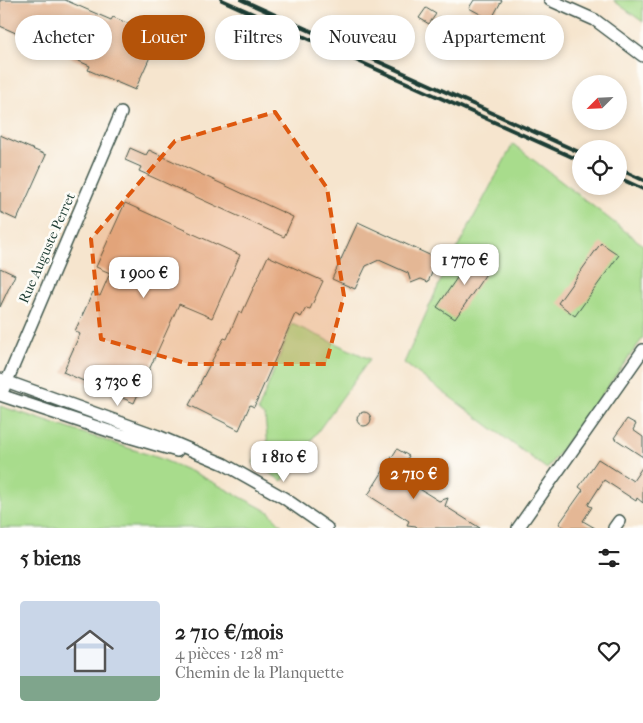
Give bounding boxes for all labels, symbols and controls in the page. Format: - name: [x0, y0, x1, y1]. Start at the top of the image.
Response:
- chip: Acheter: [15, 15, 112, 60]
- chip: Louer: [122, 15, 205, 60]
- chip: Filtres: [215, 15, 300, 60]
- chip: Nouveau: [310, 15, 415, 60]
- chip: Appartement: [425, 15, 564, 60]
- north arrow: [572, 75, 628, 130]
- map controls: [572, 75, 627, 195]
- button: locate: [572, 140, 627, 195]
- street label: Rue Auguste Perret: [15, 190, 79, 306]
- pin: 1 770 €: [419, 244, 511, 286]
- text: 1 770 €: [442, 250, 488, 269]
- pin: 1 900 €: [98, 256, 190, 299]
- text: 1 900 €: [120, 263, 168, 282]
- pin: 3 730 €: [72, 364, 164, 407]
- text: 3 730 €: [95, 371, 141, 390]
- pin: 1 810 €: [238, 440, 330, 483]
- text: 1 810 €: [262, 447, 306, 466]
- pin: 2 710 €: [368, 458, 460, 500]
- text: 2 710 €: [391, 464, 437, 483]
- icon: filters: [595, 544, 623, 572]
- text: 5 biens: [20, 546, 81, 570]
- text: 2 710 €/mois: [175, 620, 283, 644]
- icon: home: [60, 621, 120, 681]
- icon: heart: [595, 637, 623, 665]
- text: 4 pièces · 128 m²: [175, 644, 283, 663]
- text: Chemin de la Planquette: [175, 663, 344, 682]

